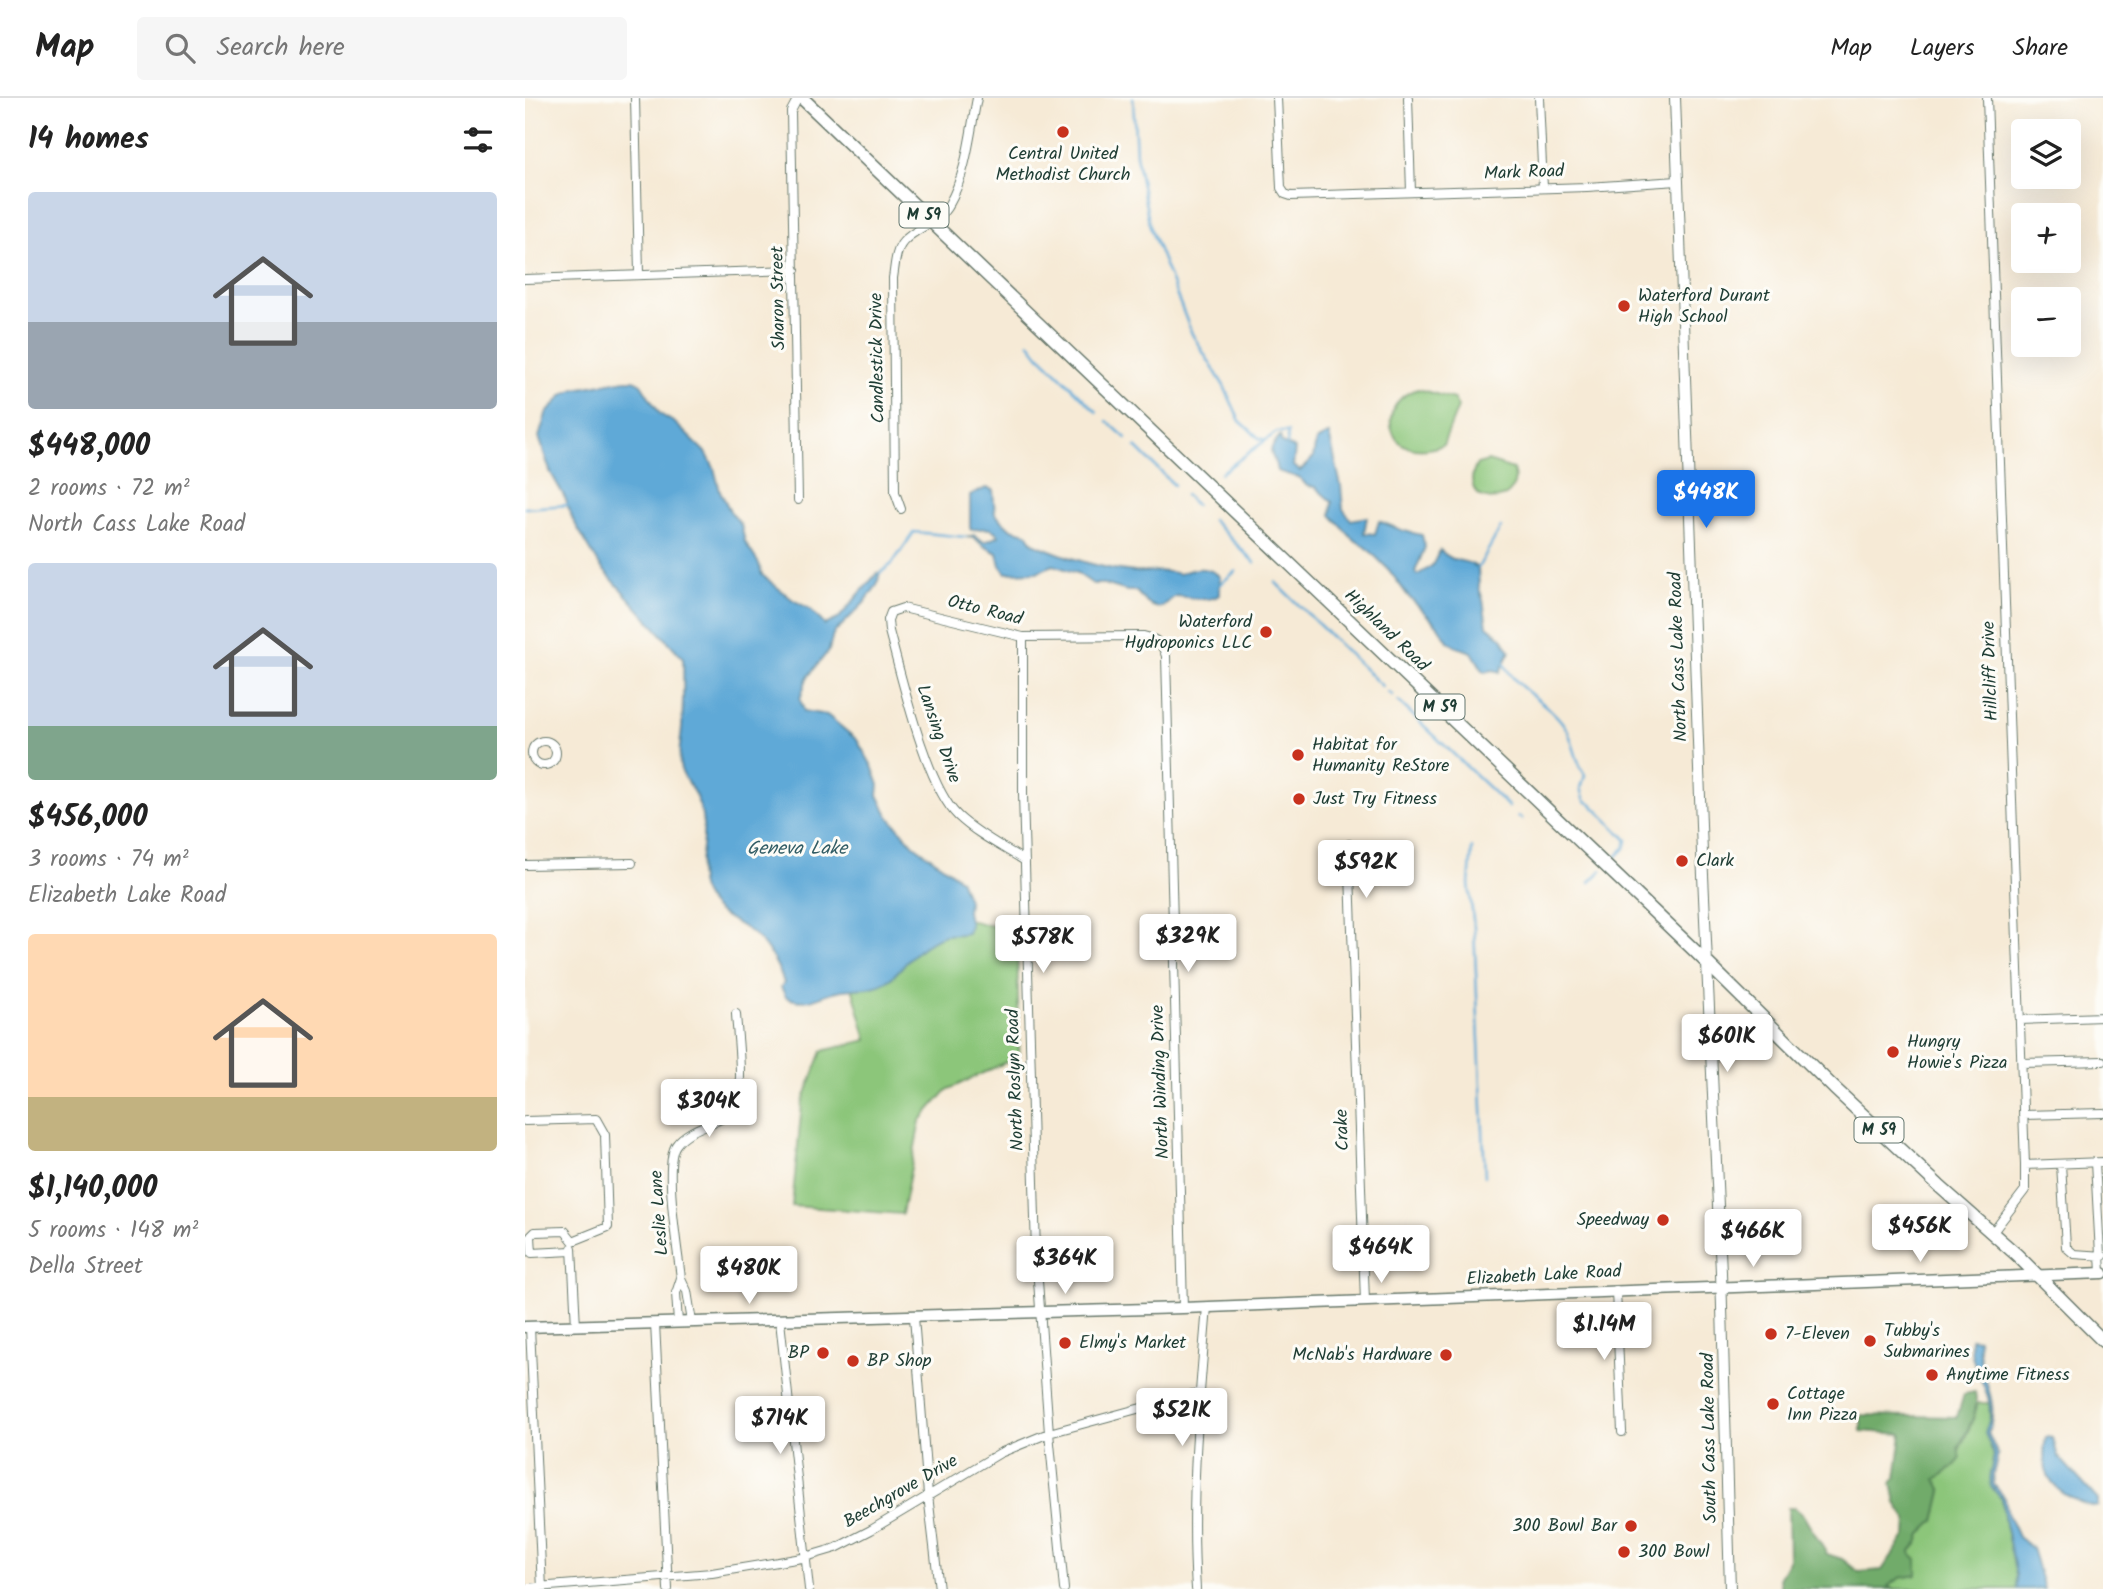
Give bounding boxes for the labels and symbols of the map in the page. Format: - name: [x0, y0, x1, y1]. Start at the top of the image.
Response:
- marker: Central United Methodist Church: [1055, 124, 1071, 140]
- place label: Central United Methodist Church: [996, 140, 1130, 190]
- street label: Mark Road: [1483, 157, 1566, 189]
- road number: M 59: [899, 203, 949, 228]
- street label: Sharon Street: [764, 245, 794, 350]
- place label: Waterford Durant High School: [1638, 282, 1771, 332]
- street label: Candlestick Drive: [862, 293, 894, 423]
- marker: Waterford Durant High School: [1616, 298, 1632, 314]
- pin: $448K: [1657, 470, 1755, 530]
- street label: North Cass Lake Road: [1662, 571, 1696, 742]
- street label: Highland Road: [1337, 583, 1436, 680]
- street label: Otto Road: [944, 588, 1027, 635]
- place label: Waterford Hydroponics LLC: [1124, 608, 1253, 658]
- street label: Hillcliff Drive: [1975, 620, 2007, 722]
- marker: Waterford Hydroponics LLC: [1258, 624, 1274, 640]
- street label: Lansing Drive: [908, 681, 968, 787]
- road number: M 59: [1415, 694, 1465, 720]
- place label: Habitat for Humanity ReStore: [1312, 731, 1449, 781]
- marker: Habitat for Humanity ReStore: [1290, 747, 1306, 763]
- place label: Just Try Fitness: [1313, 785, 1437, 814]
- marker: Just Try Fitness: [1291, 791, 1307, 807]
- water label: Geneva Lake: [747, 834, 850, 864]
- pin: $592K: [1317, 840, 1415, 900]
- place label: Clark: [1696, 847, 1735, 876]
- marker: Clark: [1674, 853, 1690, 869]
- pin: $329K: [1139, 914, 1237, 974]
- pin: $578K: [994, 916, 1092, 975]
- street label: North Winding Drive: [1144, 1004, 1178, 1160]
- street label: North Roslyn Road: [999, 1007, 1033, 1152]
- pin: $601K: [1678, 1014, 1776, 1074]
- place label: Hungry Howie's Pizza: [1907, 1028, 2008, 1078]
- marker: Hungry Howie's Pizza: [1885, 1044, 1901, 1060]
- pin: $304K: [660, 1080, 758, 1139]
- street label: Crake: [1328, 1109, 1358, 1151]
- road number: M 59: [1855, 1118, 1903, 1142]
- street label: Leslie Lane: [643, 1169, 677, 1257]
- pin: $456K: [1871, 1204, 1969, 1264]
- place label: Speedway: [1577, 1206, 1650, 1235]
- pin: $466K: [1704, 1210, 1802, 1269]
- marker: Speedway: [1655, 1212, 1671, 1228]
- pin: $464K: [1332, 1226, 1430, 1285]
- pin: $364K: [1016, 1236, 1114, 1296]
- pin: $480K: [700, 1246, 798, 1306]
- street label: Elizabeth Lake Road: [1466, 1257, 1623, 1295]
- pin: $1.14M: [1547, 1302, 1661, 1362]
- place label: Tubby's Submarines: [1884, 1317, 1970, 1367]
- place label: 7-Eleven: [1785, 1320, 1850, 1349]
- marker: 7-Eleven: [1763, 1326, 1779, 1342]
- place label: Elmy's Market: [1079, 1329, 1187, 1358]
- marker: Tubby's Submarines: [1862, 1333, 1878, 1349]
- marker: Elmy's Market: [1057, 1335, 1073, 1351]
- place label: BP: [788, 1339, 810, 1368]
- place label: McNab's Hardware: [1292, 1341, 1432, 1370]
- marker: BP: [815, 1345, 831, 1361]
- place label: BP Shop: [867, 1347, 932, 1376]
- marker: McNab's Hardware: [1438, 1347, 1454, 1363]
- street label: South Cass Lake Road: [1694, 1352, 1726, 1523]
- marker: BP Shop: [845, 1353, 861, 1369]
- place label: Anytime Fitness: [1946, 1361, 2070, 1390]
- marker: Anytime Fitness: [1924, 1367, 1940, 1383]
- place label: Cottage Inn Pizza: [1787, 1380, 1857, 1430]
- pin: $521K: [1133, 1388, 1231, 1448]
- pin: $714K: [731, 1396, 829, 1456]
- marker: Cottage Inn Pizza: [1765, 1396, 1781, 1412]
- street label: Beechgrove Drive: [838, 1447, 964, 1537]
- place label: 300 Bowl Bar: [1512, 1512, 1618, 1541]
- marker: 300 Bowl Bar: [1623, 1518, 1639, 1534]
- place label: 300 Bowl: [1638, 1538, 1710, 1567]
- marker: 300 Bowl: [1616, 1544, 1632, 1560]

